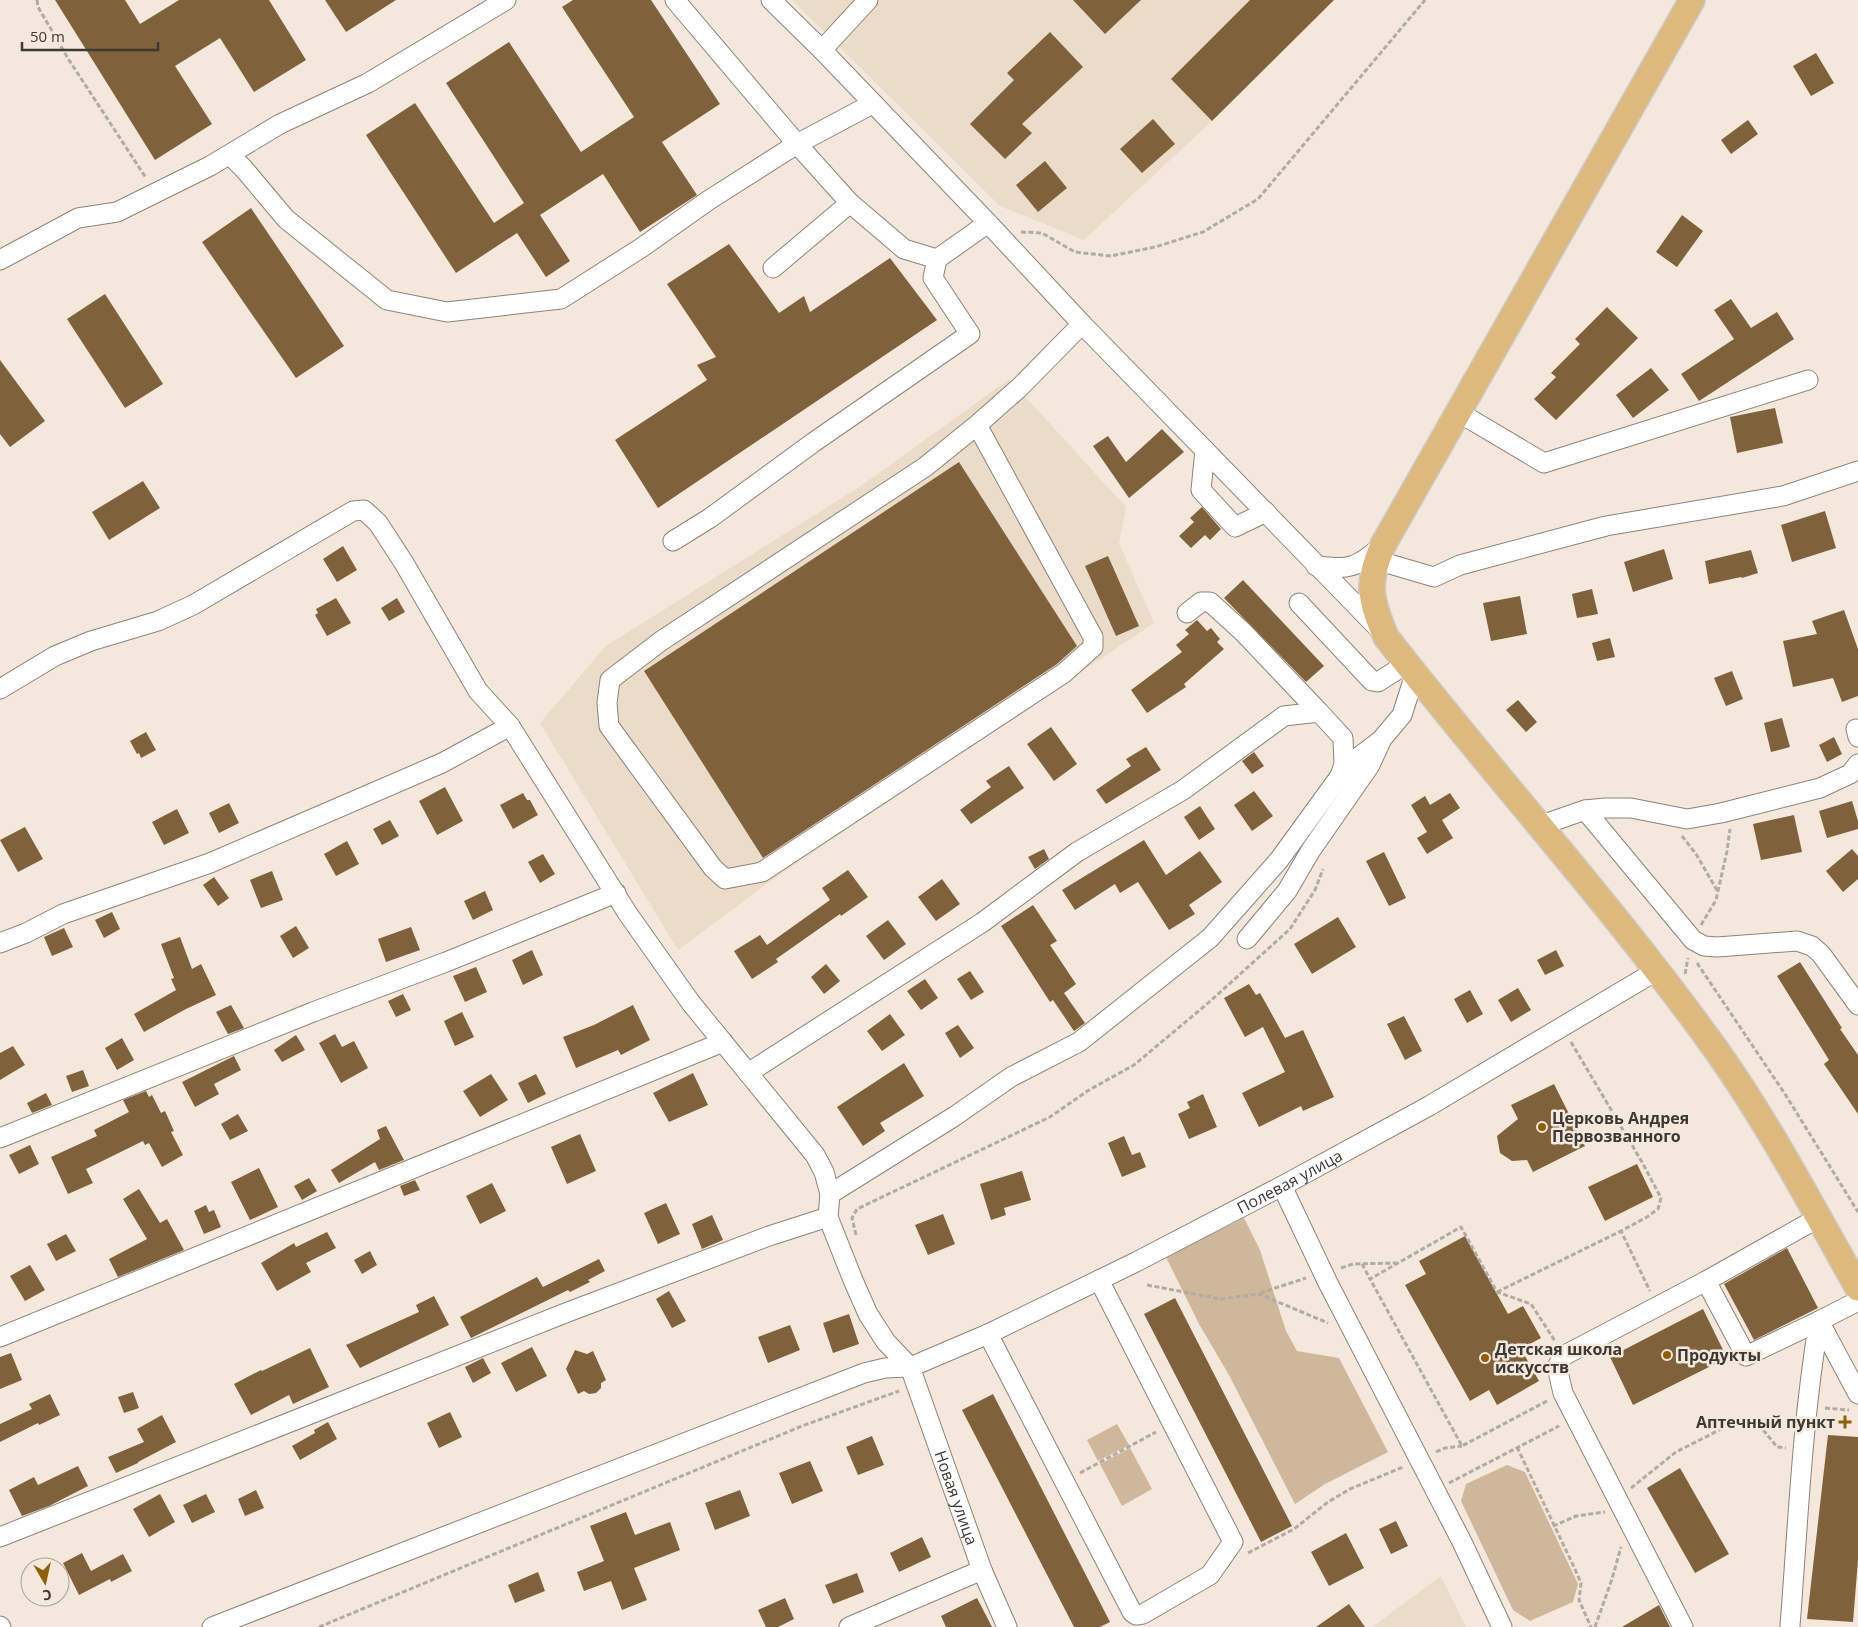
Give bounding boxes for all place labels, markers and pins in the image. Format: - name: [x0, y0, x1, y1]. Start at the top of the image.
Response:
- place label: Церковь Андрея Первозванного: [1552, 1107, 1689, 1147]
- marker: Церковь Андрея Первозванного: [1536, 1121, 1548, 1133]
- place label: Детская школа искусств: [1495, 1338, 1622, 1378]
- place label: Продукты: [1677, 1344, 1761, 1366]
- marker: Продукты: [1661, 1349, 1673, 1361]
- marker: Детская школа искусств: [1479, 1352, 1491, 1364]
- place label: Аптечный пункт: [1696, 1411, 1835, 1433]
- marker: Аптечный пункт: [1839, 1416, 1851, 1428]

